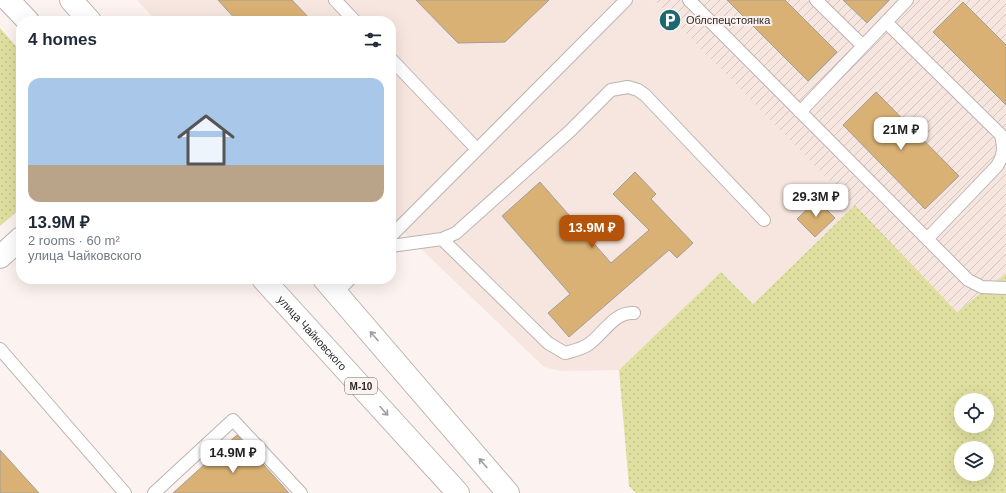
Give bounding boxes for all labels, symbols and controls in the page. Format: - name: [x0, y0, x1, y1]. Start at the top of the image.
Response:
- parking icon: Облспецстоянка: [657, 7, 683, 33]
- place label: Облспецстоянка: [686, 14, 771, 26]
- icon: filters: [362, 29, 384, 51]
- text: 4 homes: [28, 30, 97, 49]
- icon: home: [170, 104, 242, 176]
- pin: 21M ₽: [873, 117, 929, 151]
- text: 21M ₽: [883, 122, 919, 137]
- pin: 29.3M ₽: [779, 184, 853, 218]
- text: 29.3M ₽: [792, 189, 840, 204]
- text: 13.9M ₽: [28, 213, 90, 232]
- pin: 13.9M ₽: [555, 215, 629, 249]
- text: 13.9M ₽: [568, 220, 616, 235]
- text: 2 rooms · 60 m²: [28, 233, 120, 248]
- text: улица Чайковского: [28, 248, 142, 263]
- street label: улица Чайковского: [275, 293, 349, 373]
- one-way arrow: [369, 330, 378, 341]
- road number: М-10: [345, 378, 377, 394]
- map controls: [954, 393, 994, 481]
- button: locate: [954, 393, 994, 433]
- one-way arrow: [379, 406, 389, 416]
- pin: 14.9M ₽: [196, 440, 270, 474]
- button: layers: [954, 441, 994, 481]
- text: 14.9M ₽: [209, 445, 257, 460]
- one-way arrow: [478, 458, 487, 469]

